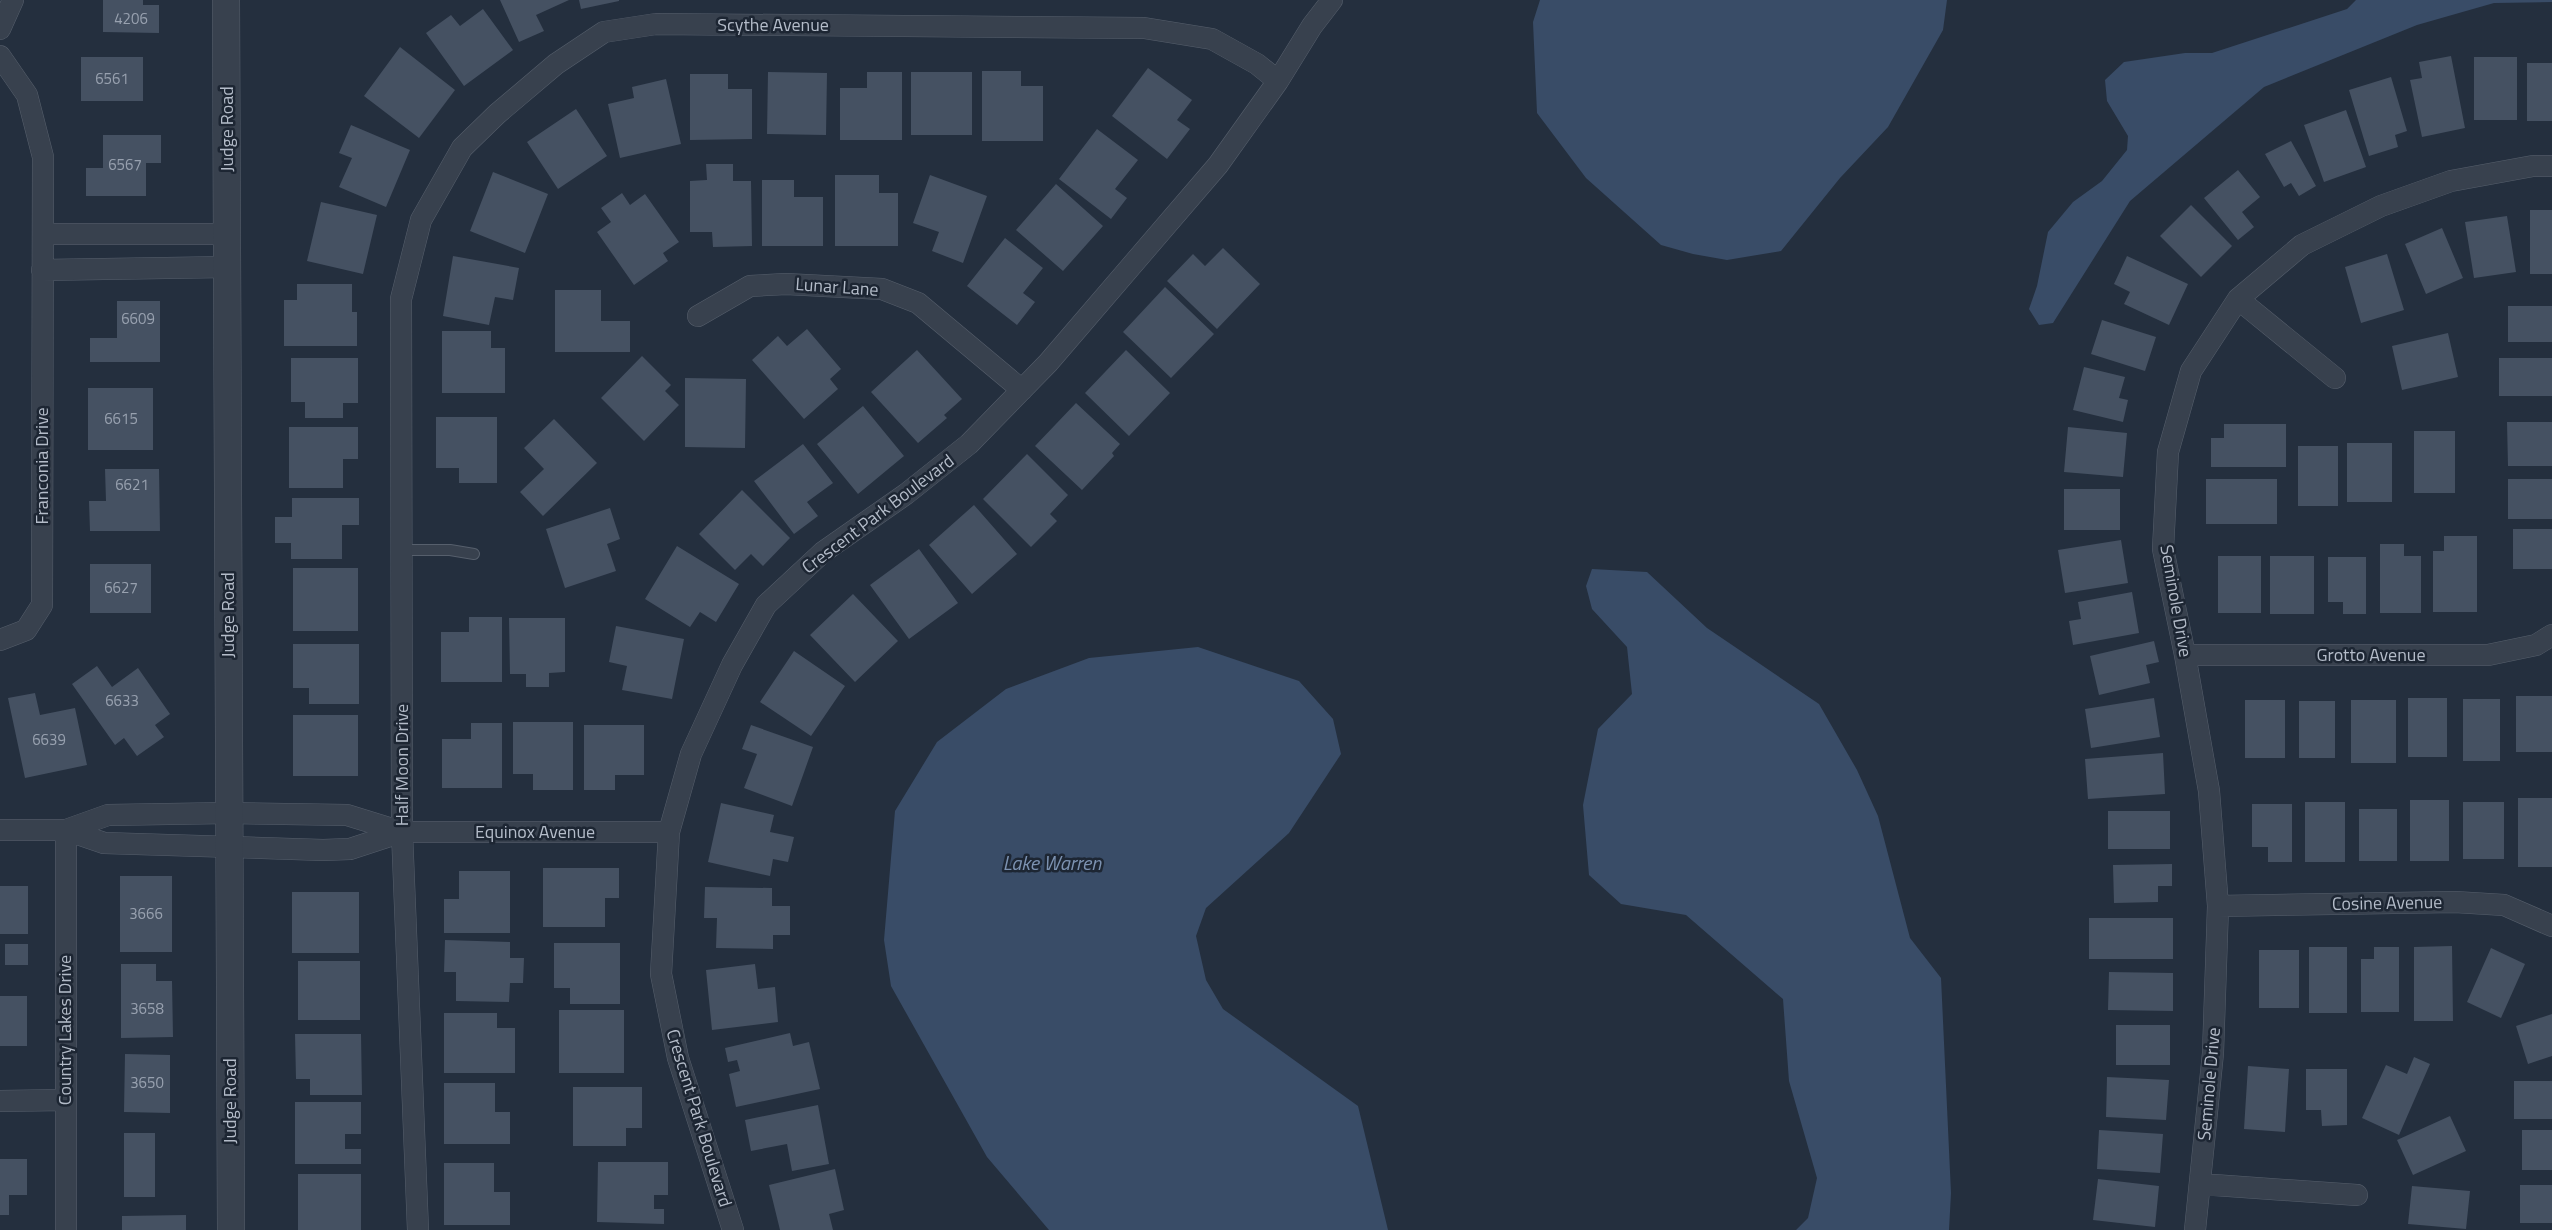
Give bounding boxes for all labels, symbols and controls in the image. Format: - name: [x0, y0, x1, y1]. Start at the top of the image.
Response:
- house number: 4206: [114, 7, 148, 30]
- street label: Scythe Avenue: [717, 11, 829, 38]
- house number: 6561: [95, 67, 129, 90]
- street label: Judge Road: [213, 86, 240, 172]
- house number: 6567: [108, 153, 142, 176]
- street label: Lunar Lane: [795, 270, 880, 303]
- house number: 6609: [121, 307, 155, 330]
- street label: Franconia Drive: [28, 407, 55, 525]
- house number: 6615: [104, 407, 138, 430]
- street label: Crescent Park Boulevard: [796, 447, 960, 580]
- house number: 6621: [115, 473, 149, 496]
- street label: Seminole Drive: [2153, 543, 2200, 659]
- street label: Judge Road: [214, 572, 241, 658]
- house number: 6627: [104, 576, 138, 599]
- street label: Grotto Avenue: [2317, 641, 2425, 668]
- house number: 6633: [105, 689, 139, 712]
- street label: Half Moon Drive: [388, 704, 415, 826]
- house number: 6639: [32, 728, 66, 751]
- street label: Equinox Avenue: [475, 818, 595, 845]
- water label: Lake Warren: [1003, 847, 1102, 878]
- street label: Cosine Avenue: [2332, 888, 2442, 917]
- house number: 3666: [129, 902, 163, 925]
- street label: Country Lakes Drive: [51, 955, 78, 1105]
- house number: 3658: [130, 997, 164, 1020]
- street label: Crescent Park Boulevard: [660, 1026, 739, 1210]
- street label: Seminole Drive: [2190, 1026, 2227, 1142]
- street label: Judge Road: [216, 1058, 243, 1144]
- house number: 3650: [130, 1071, 164, 1094]

